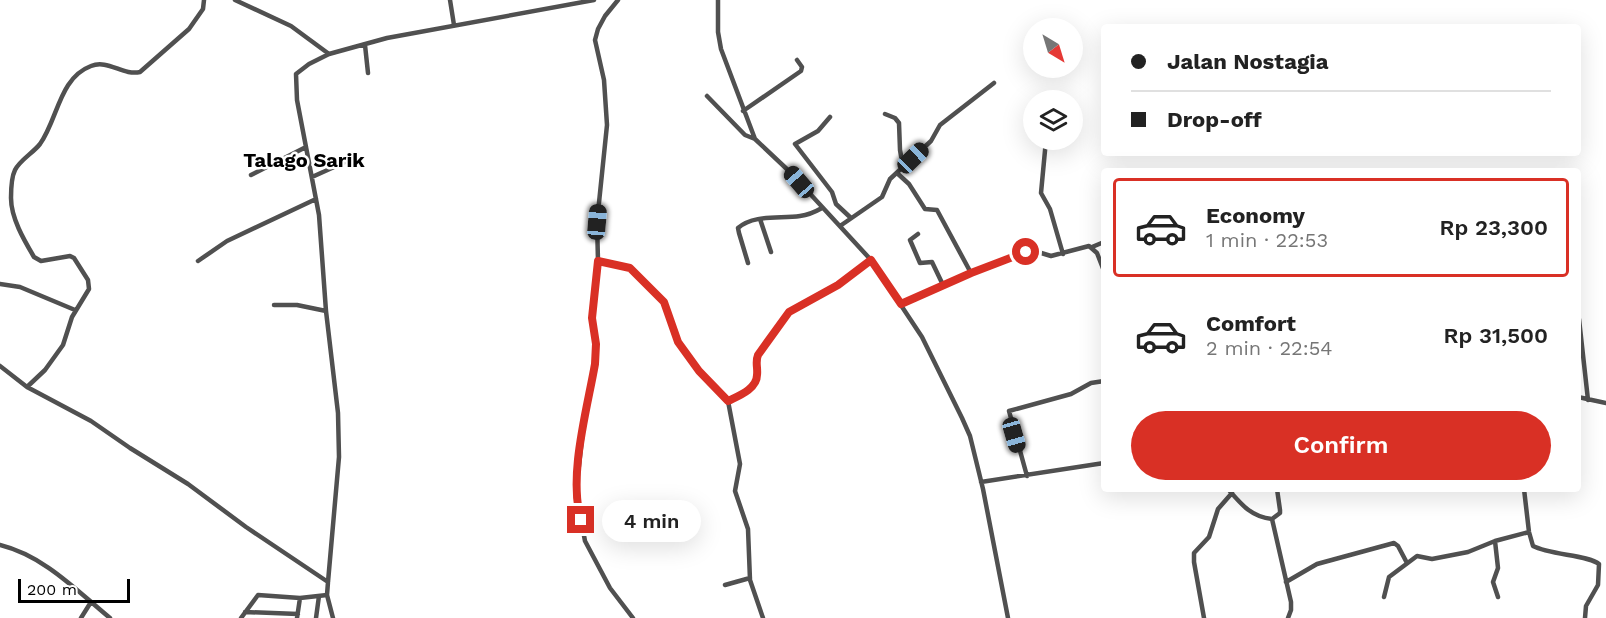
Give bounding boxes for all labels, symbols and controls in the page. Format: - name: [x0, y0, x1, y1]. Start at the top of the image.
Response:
- north arrow: [1023, 18, 1083, 78]
- map controls: [1023, 18, 1083, 150]
- text: Jalan Nostagia: [1167, 49, 1328, 74]
- button: layers: [1023, 90, 1083, 150]
- text: Drop-off: [1167, 107, 1262, 132]
- car: [894, 139, 932, 177]
- district label: Talago Sarik: [243, 148, 365, 172]
- car: [780, 163, 818, 201]
- icon: car: [1134, 201, 1188, 255]
- car: [586, 203, 608, 241]
- text: Economy: [1206, 203, 1305, 228]
- text: Rp 23,300: [1439, 215, 1548, 240]
- text: 1 min · 22:53: [1206, 228, 1328, 252]
- route start: [1012, 238, 1039, 265]
- icon: car: [1134, 309, 1188, 363]
- text: Comfort: [1206, 311, 1296, 336]
- text: Rp 31,500: [1444, 323, 1548, 348]
- text: 2 min · 22:54: [1206, 336, 1333, 360]
- button: Confirm: [1131, 411, 1551, 480]
- car: [1000, 415, 1028, 455]
- callout: 4 min: [602, 499, 701, 541]
- route end: [567, 506, 594, 533]
- text: 4 min: [624, 509, 679, 533]
- scale bar: [18, 576, 130, 604]
- text: 200 m: [27, 580, 77, 599]

